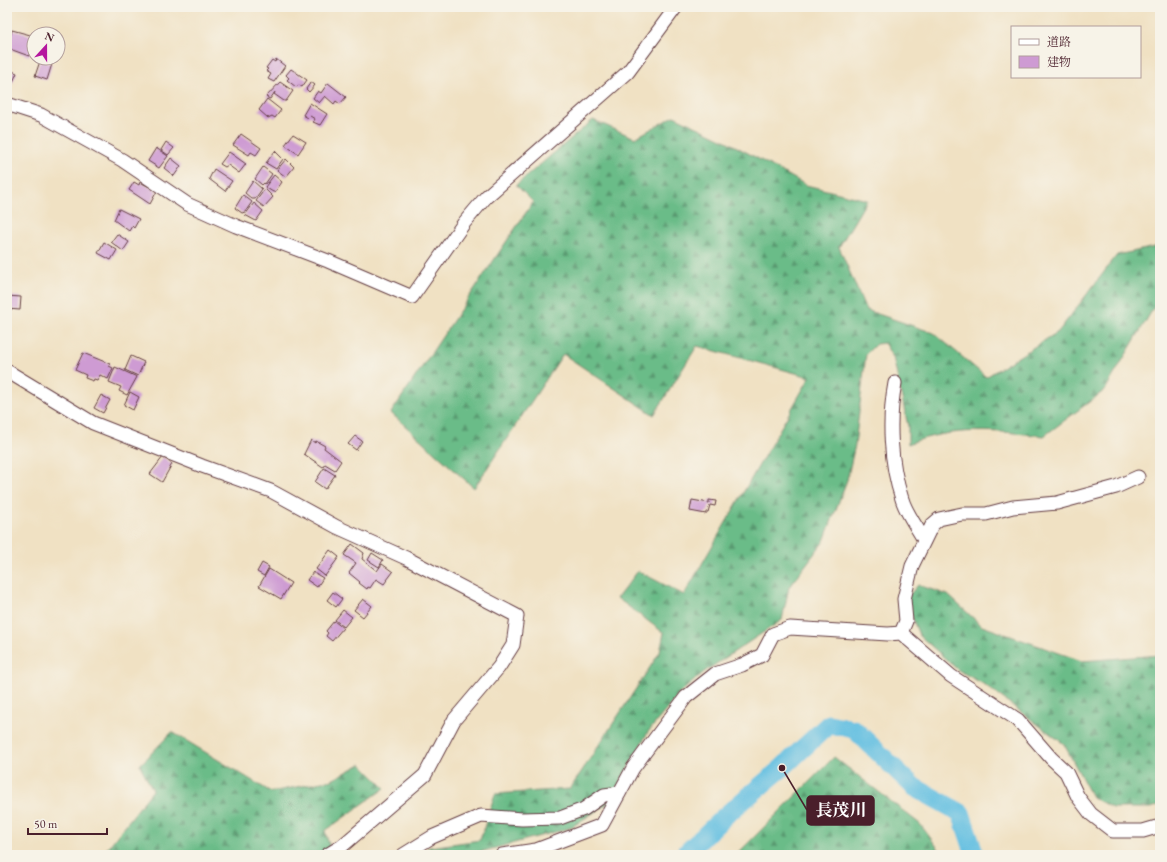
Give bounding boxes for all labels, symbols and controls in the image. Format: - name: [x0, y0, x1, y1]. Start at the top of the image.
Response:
- north arrow: [26, 26, 66, 66]
- legend: [1011, 26, 1141, 78]
- text: N: [43, 29, 56, 45]
- text: 道路: [1047, 34, 1071, 50]
- text: 建物: [1047, 54, 1071, 70]
- callout: 長茂川: [807, 796, 874, 825]
- text: 長茂川: [816, 799, 867, 821]
- scale bar: [28, 810, 107, 836]
- text: 50 m: [34, 816, 58, 832]

